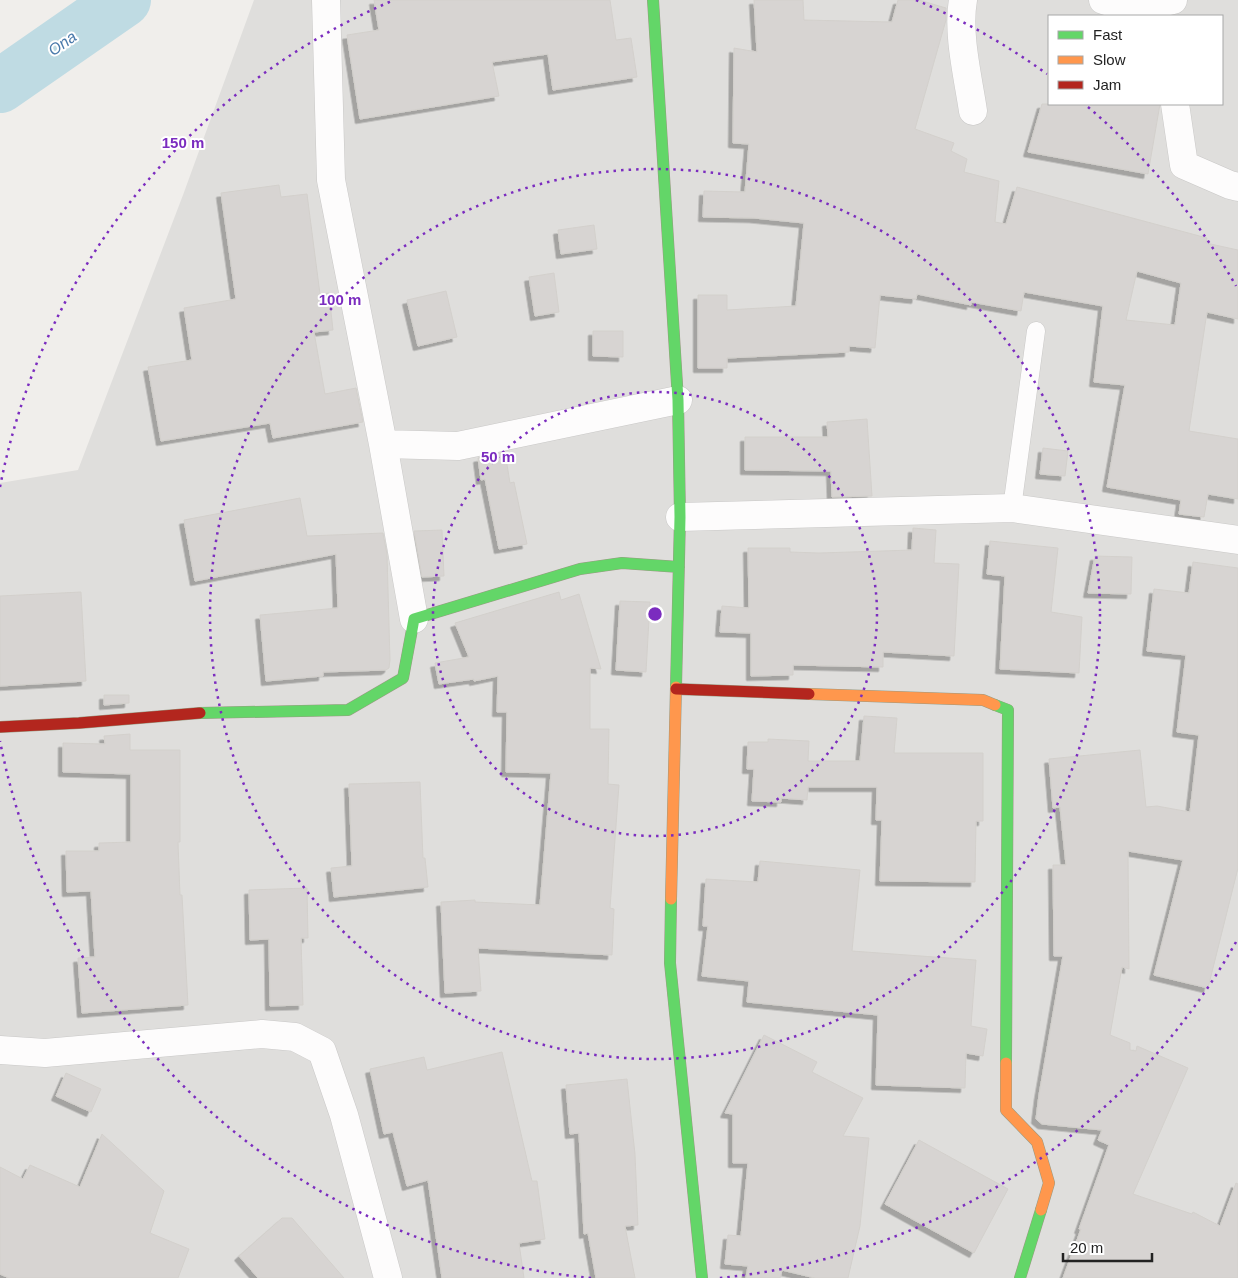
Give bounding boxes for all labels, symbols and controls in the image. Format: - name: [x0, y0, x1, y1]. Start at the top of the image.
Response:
- legend: [1048, 15, 1223, 105]
- text: Fast: [1093, 26, 1123, 43]
- water label: Ona: [45, 28, 80, 59]
- text: Slow: [1093, 51, 1126, 68]
- text: Jam: [1093, 76, 1121, 93]
- text: 150 m: [162, 134, 204, 151]
- text: 100 m: [319, 291, 361, 308]
- text: 50 m: [481, 448, 515, 465]
- centre of rings: [646, 605, 664, 623]
- scale bar: [1063, 1230, 1152, 1262]
- text: 20 m: [1070, 1239, 1103, 1256]

